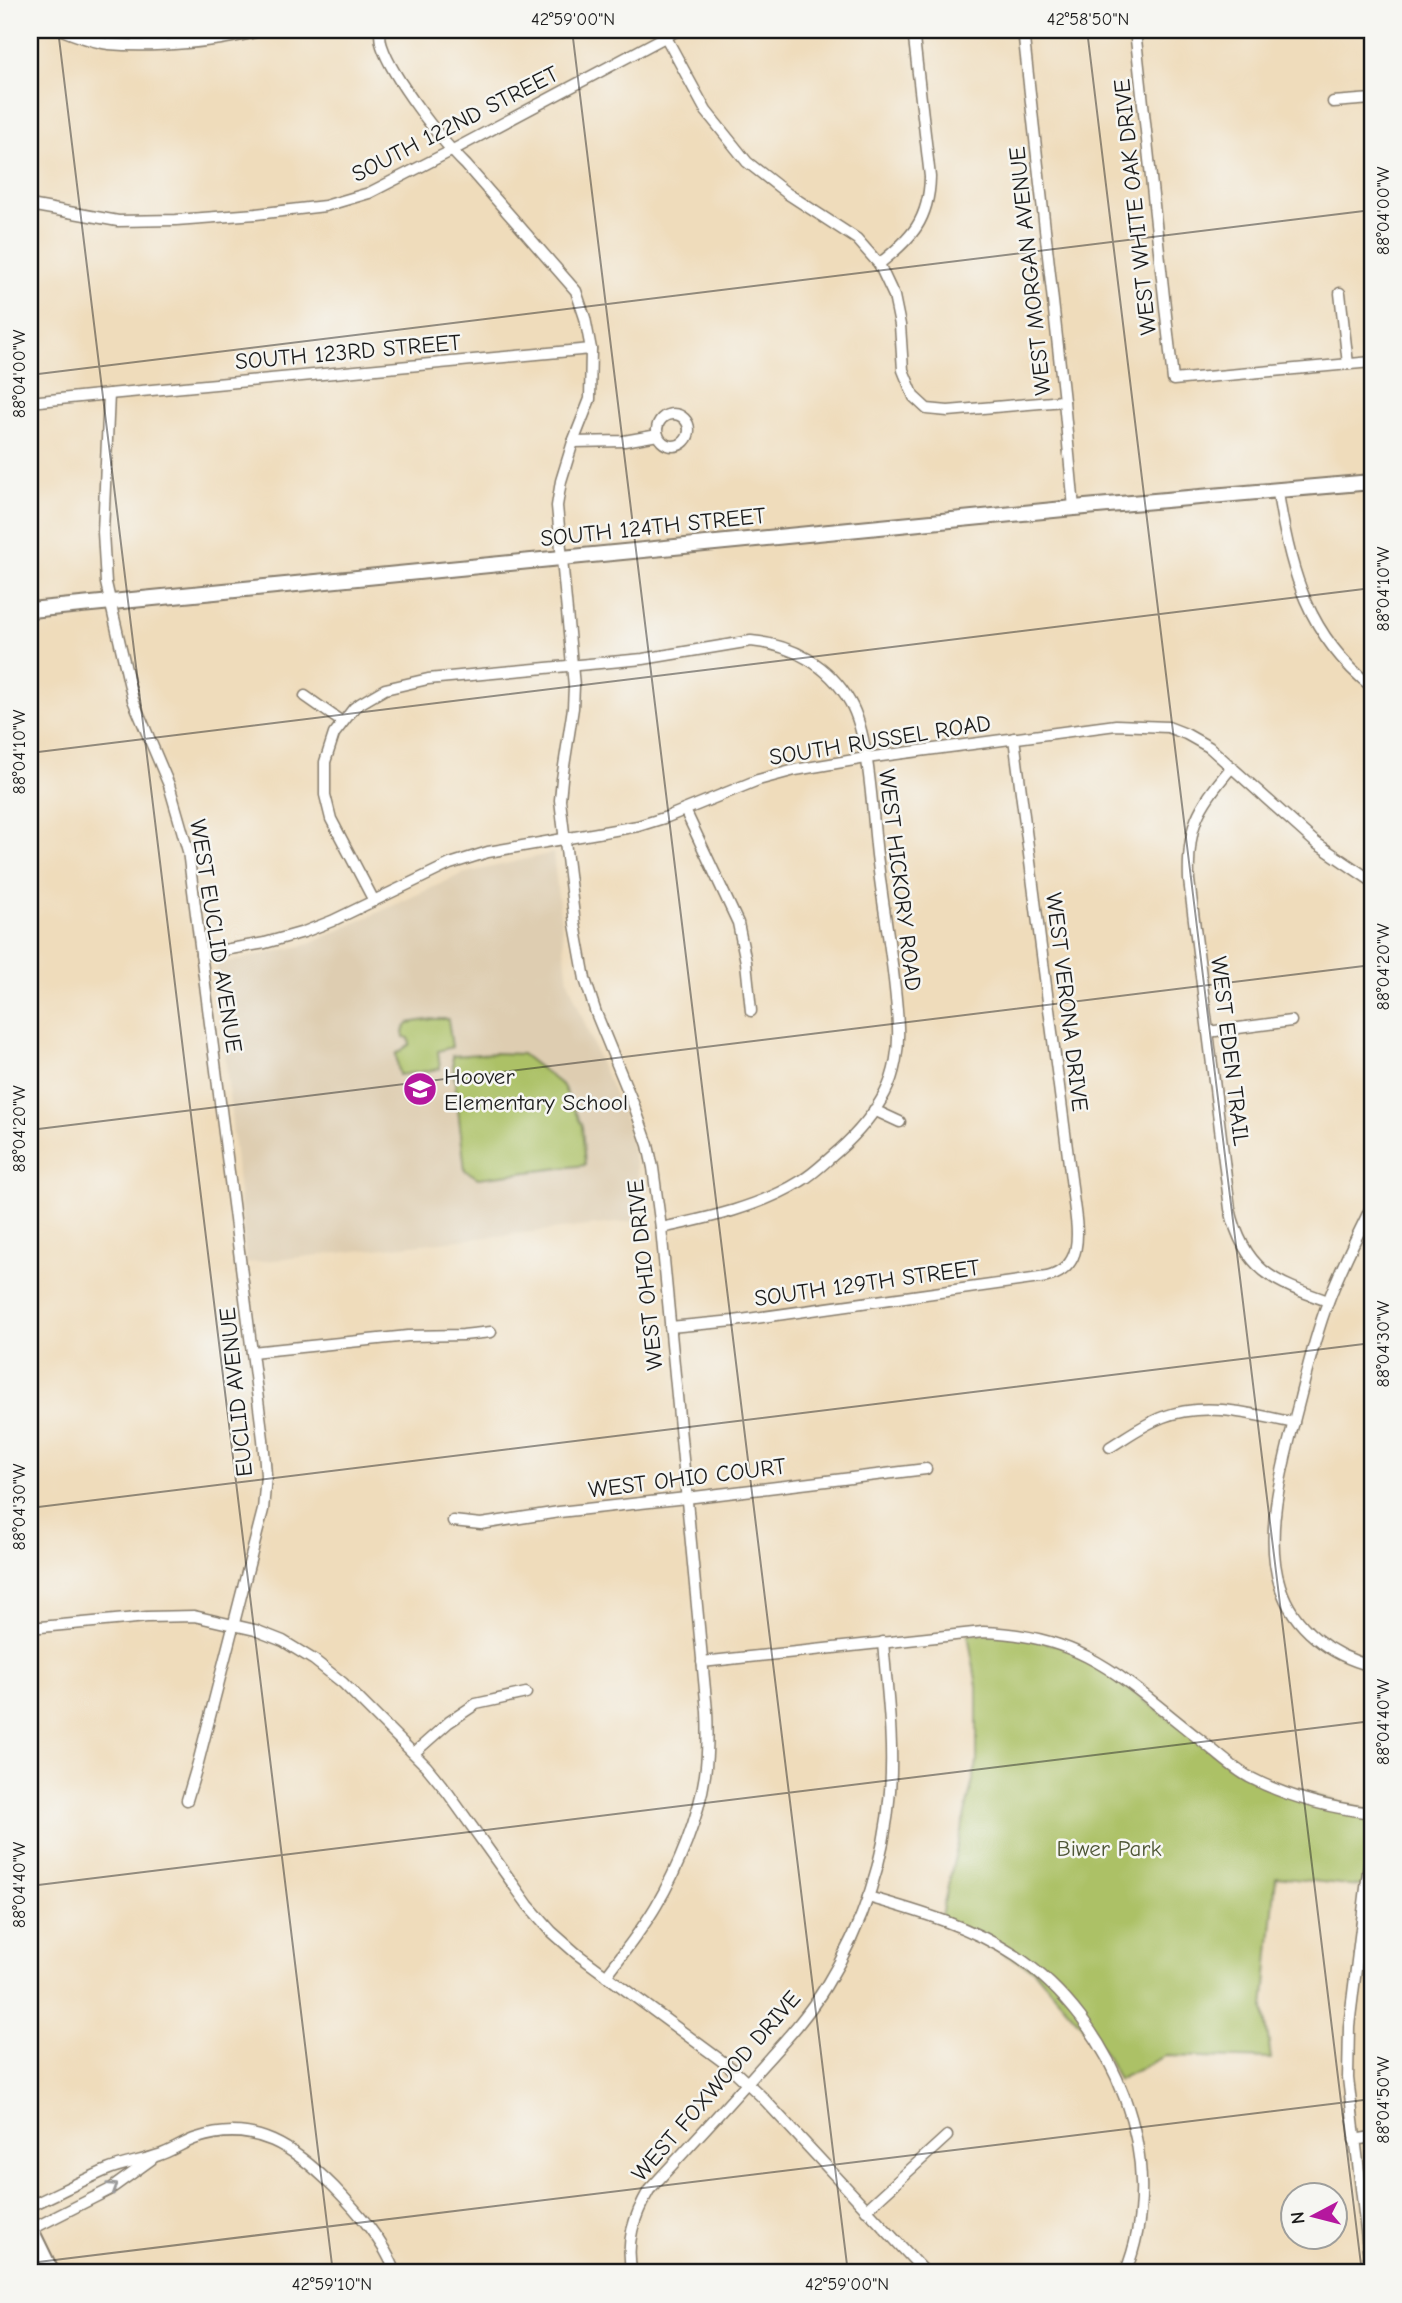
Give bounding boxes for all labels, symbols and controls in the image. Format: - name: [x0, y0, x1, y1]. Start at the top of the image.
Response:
- text: 42°59'00"N: [531, 9, 615, 30]
- text: 42°58'50"N: [1047, 9, 1129, 30]
- street label: SOUTH 122ND STREET: [347, 60, 563, 188]
- street label: WEST WHITE OAK DRIVE: [1108, 77, 1162, 336]
- street label: WEST MORGAN AVENUE: [1003, 145, 1056, 397]
- text: 88°04'00"W: [1373, 166, 1394, 255]
- text: 88°04'00"W: [9, 329, 30, 418]
- street label: SOUTH 123RD STREET: [234, 329, 462, 375]
- street label: SOUTH 124TH STREET: [539, 502, 767, 552]
- text: 88°04'10"W: [1373, 546, 1394, 631]
- text: 88°04'10"W: [9, 709, 30, 794]
- street label: SOUTH RUSSEL ROAD: [767, 709, 993, 771]
- street label: WEST HICKORY ROAD: [873, 767, 927, 993]
- street label: WEST EUCLID AVENUE: [184, 817, 248, 1055]
- street label: WEST VERONA DRIVE: [1040, 891, 1094, 1113]
- text: 88°04'20"W: [1373, 923, 1394, 1011]
- street label: WEST EDEN TRAIL: [1205, 955, 1255, 1148]
- place label: Hoover Elementary School: [444, 1063, 628, 1116]
- school or university icon: Hoover Elementary School: [401, 1070, 439, 1108]
- text: 88°04'20"W: [9, 1085, 30, 1173]
- street label: WEST OHIO DRIVE: [622, 1178, 668, 1372]
- street label: SOUTH 129TH STREET: [752, 1254, 982, 1312]
- text: 88°04'30"W: [1373, 1300, 1394, 1387]
- street label: EUCLID AVENUE: [214, 1306, 258, 1478]
- street label: WEST OHIO COURT: [587, 1452, 787, 1504]
- text: 88°04'30"W: [9, 1463, 30, 1550]
- text: 88°04'40"W: [1373, 1678, 1394, 1765]
- park label: Biwer Park: [1056, 1835, 1162, 1862]
- text: 88°04'40"W: [9, 1841, 30, 1928]
- street label: WEST FOXWOOD DRIVE: [626, 1985, 806, 2187]
- text: 88°04'50"W: [1373, 2056, 1394, 2144]
- north arrow: [1280, 2180, 1350, 2250]
- one-way arrow: [105, 2182, 118, 2195]
- text: N: [1286, 2210, 1310, 2225]
- text: 42°59'10"N: [292, 2274, 372, 2295]
- text: 42°59'00"N: [805, 2274, 889, 2295]

